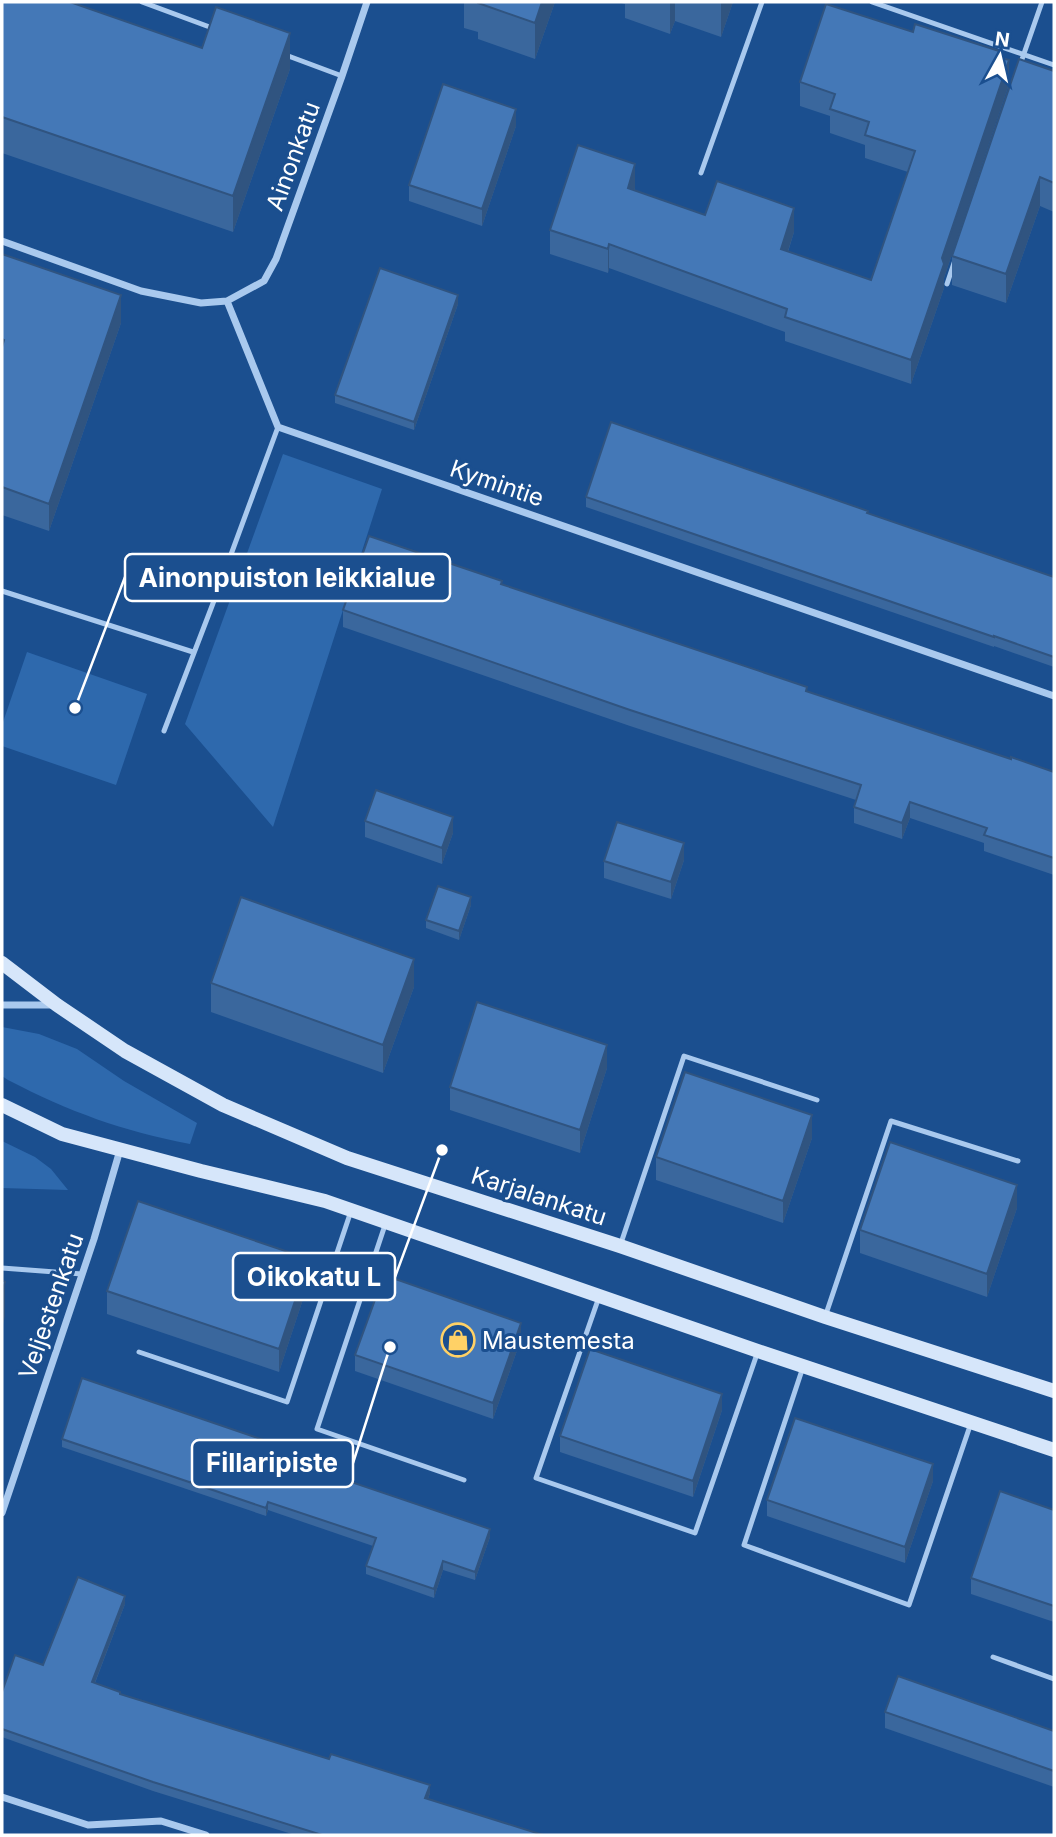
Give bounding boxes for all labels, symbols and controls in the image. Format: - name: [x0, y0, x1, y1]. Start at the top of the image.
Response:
- north arrow: [965, 21, 1035, 91]
- text: N: [994, 27, 1011, 52]
- street label: Ainonkatu: [260, 98, 326, 214]
- street label: Kymintie: [446, 453, 548, 513]
- callout: Ainonpuiston leikkialue: [125, 554, 450, 601]
- text: Ainonpuiston leikkialue: [138, 562, 436, 593]
- street label: Karjalankatu: [468, 1161, 610, 1231]
- street label: Veljestenkatu: [13, 1229, 89, 1383]
- callout: Oikokatu L: [233, 1253, 395, 1300]
- text: Oikokatu L: [247, 1261, 381, 1292]
- shop icon: Maustemesta: [439, 1321, 477, 1359]
- place label: Maustemesta: [482, 1326, 635, 1355]
- callout: Fillaripiste: [192, 1440, 353, 1487]
- text: Fillaripiste: [206, 1447, 338, 1478]

